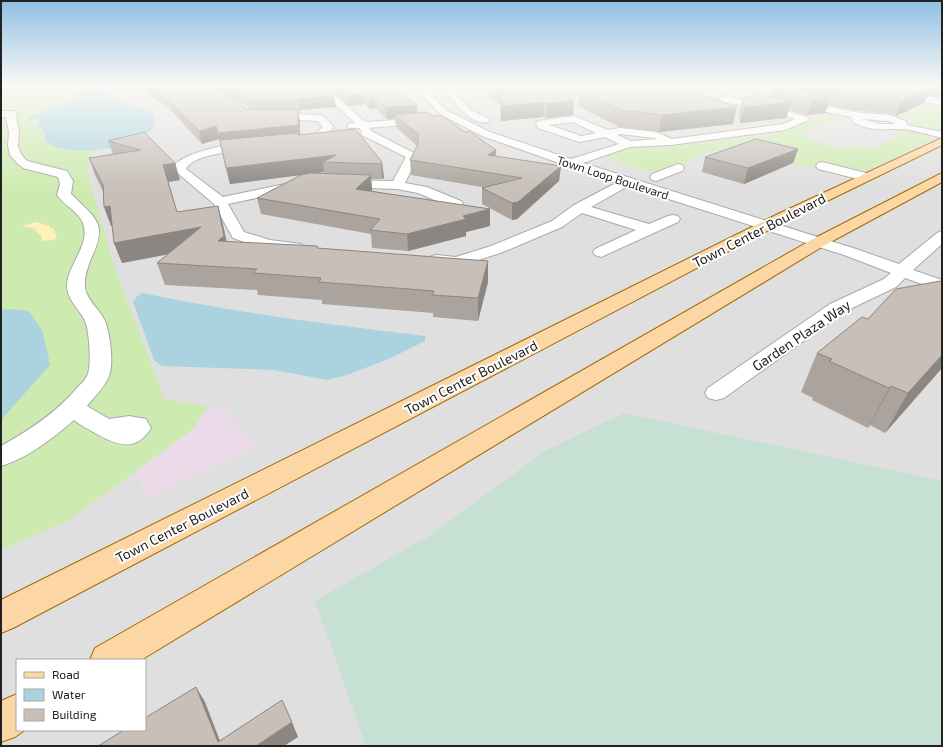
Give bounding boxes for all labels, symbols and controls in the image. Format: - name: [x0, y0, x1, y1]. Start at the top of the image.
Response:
- street label: Town Loop Boulevard: [555, 152, 671, 202]
- street label: Town Center Boulevard: [690, 189, 828, 271]
- street label: Garden Plaza Way: [749, 296, 854, 374]
- street label: Town Center Boulevard: [402, 336, 540, 418]
- street label: Town Center Boulevard: [113, 484, 251, 566]
- legend: [16, 659, 146, 731]
- text: Road: [52, 667, 80, 681]
- text: Water: [52, 687, 86, 701]
- text: Building: [52, 707, 97, 721]

